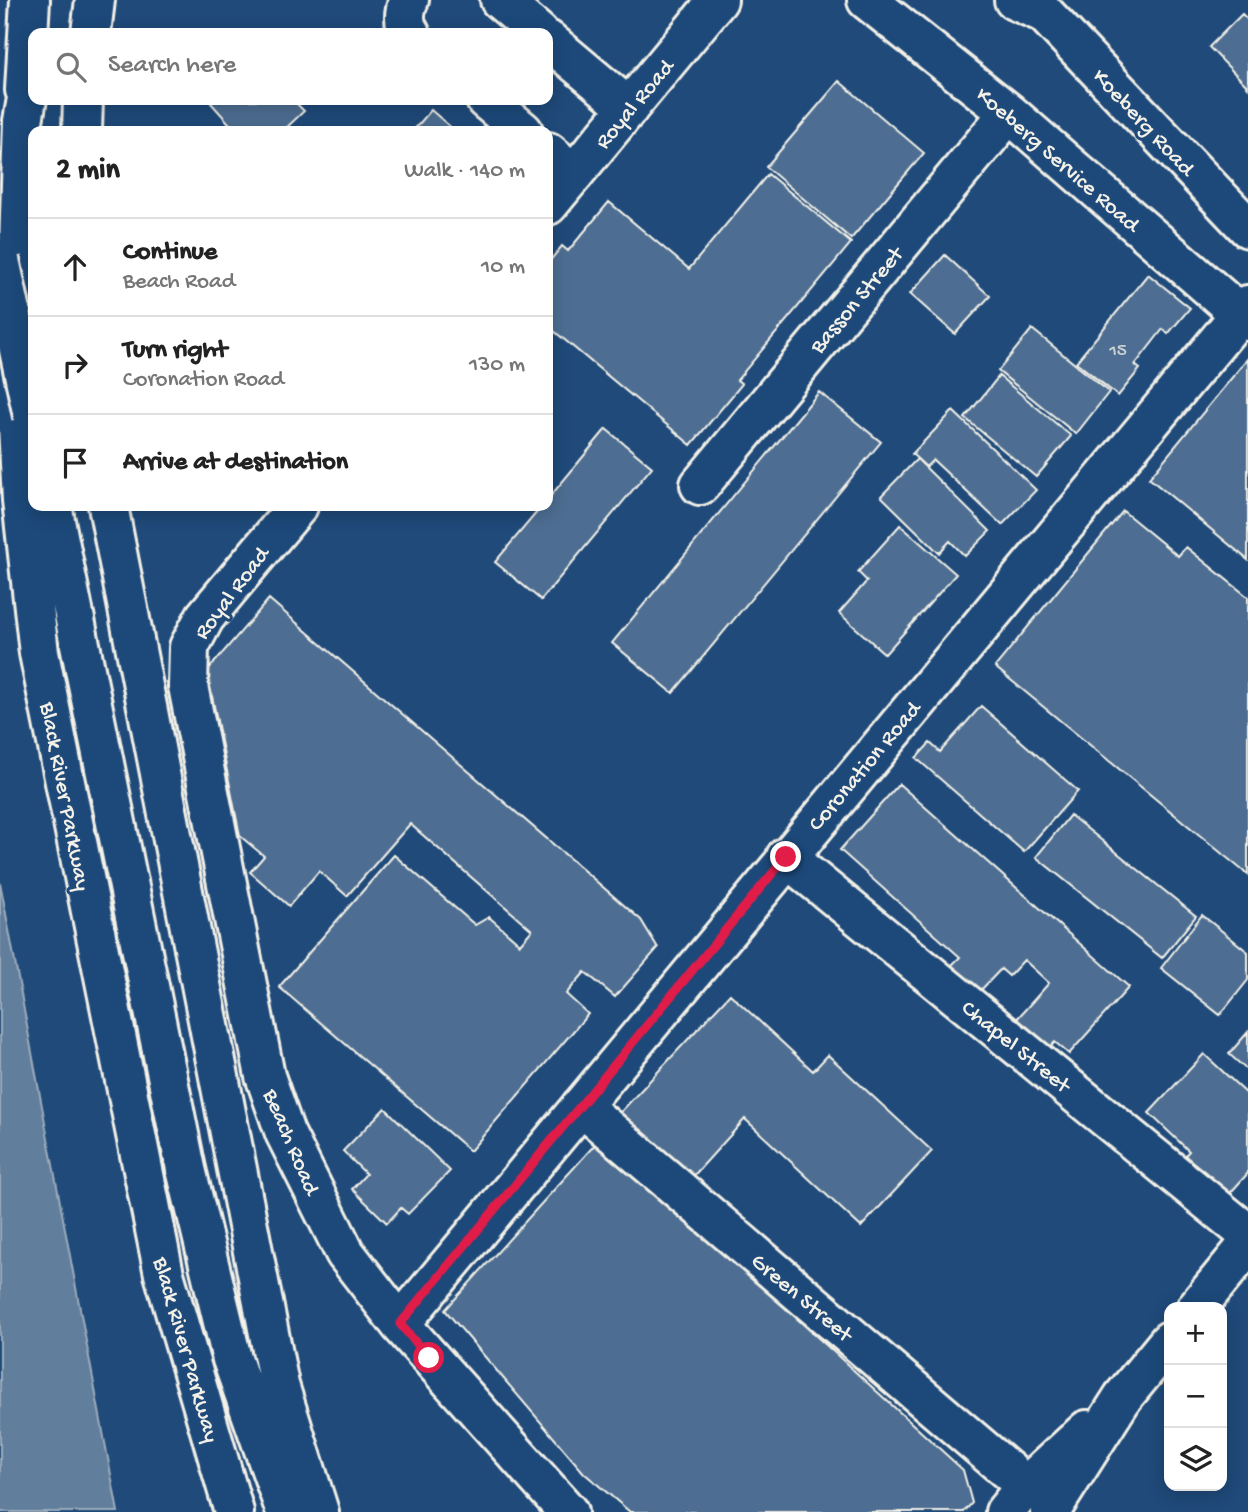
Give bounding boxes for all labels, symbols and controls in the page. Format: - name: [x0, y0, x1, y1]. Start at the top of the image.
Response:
- search box: [28, 28, 553, 105]
- icon: search: [52, 48, 90, 86]
- text: Search here: [108, 51, 236, 82]
- street label: Royal Road: [590, 54, 682, 156]
- street label: Koeberg Road: [1086, 64, 1200, 184]
- street label: Koeberg Service Road: [969, 82, 1145, 240]
- text: 2 min: [56, 154, 120, 189]
- text: Walk · 140 m: [404, 158, 525, 185]
- text: Continue: [123, 238, 217, 269]
- street label: Basson Street: [805, 241, 911, 361]
- icon: ahead: [56, 248, 94, 286]
- text: 10 m: [481, 254, 525, 281]
- text: Beach Road: [123, 269, 235, 296]
- text: Turn right: [123, 336, 227, 367]
- house number: 15: [1108, 340, 1127, 363]
- icon: right: [56, 346, 94, 384]
- text: 130 m: [469, 352, 525, 379]
- text: Coronation Road: [123, 367, 284, 394]
- icon: arrive: [56, 444, 94, 482]
- text: Arrive at destination: [123, 448, 348, 479]
- street label: Royal Road: [189, 541, 277, 646]
- street label: Coronation Road: [804, 696, 929, 838]
- street label: Black River Parkway: [32, 699, 95, 893]
- route end: [770, 841, 801, 872]
- street label: Chapel Street: [955, 995, 1076, 1101]
- street label: Beach Road: [255, 1085, 325, 1201]
- street label: Green Street: [745, 1248, 858, 1350]
- street label: Black River Parkway: [145, 1253, 224, 1446]
- map controls: [1164, 1302, 1227, 1491]
- button: +: [1164, 1302, 1227, 1365]
- route start: [413, 1342, 444, 1373]
- button: −: [1164, 1365, 1227, 1428]
- button: layers: [1164, 1428, 1227, 1491]

